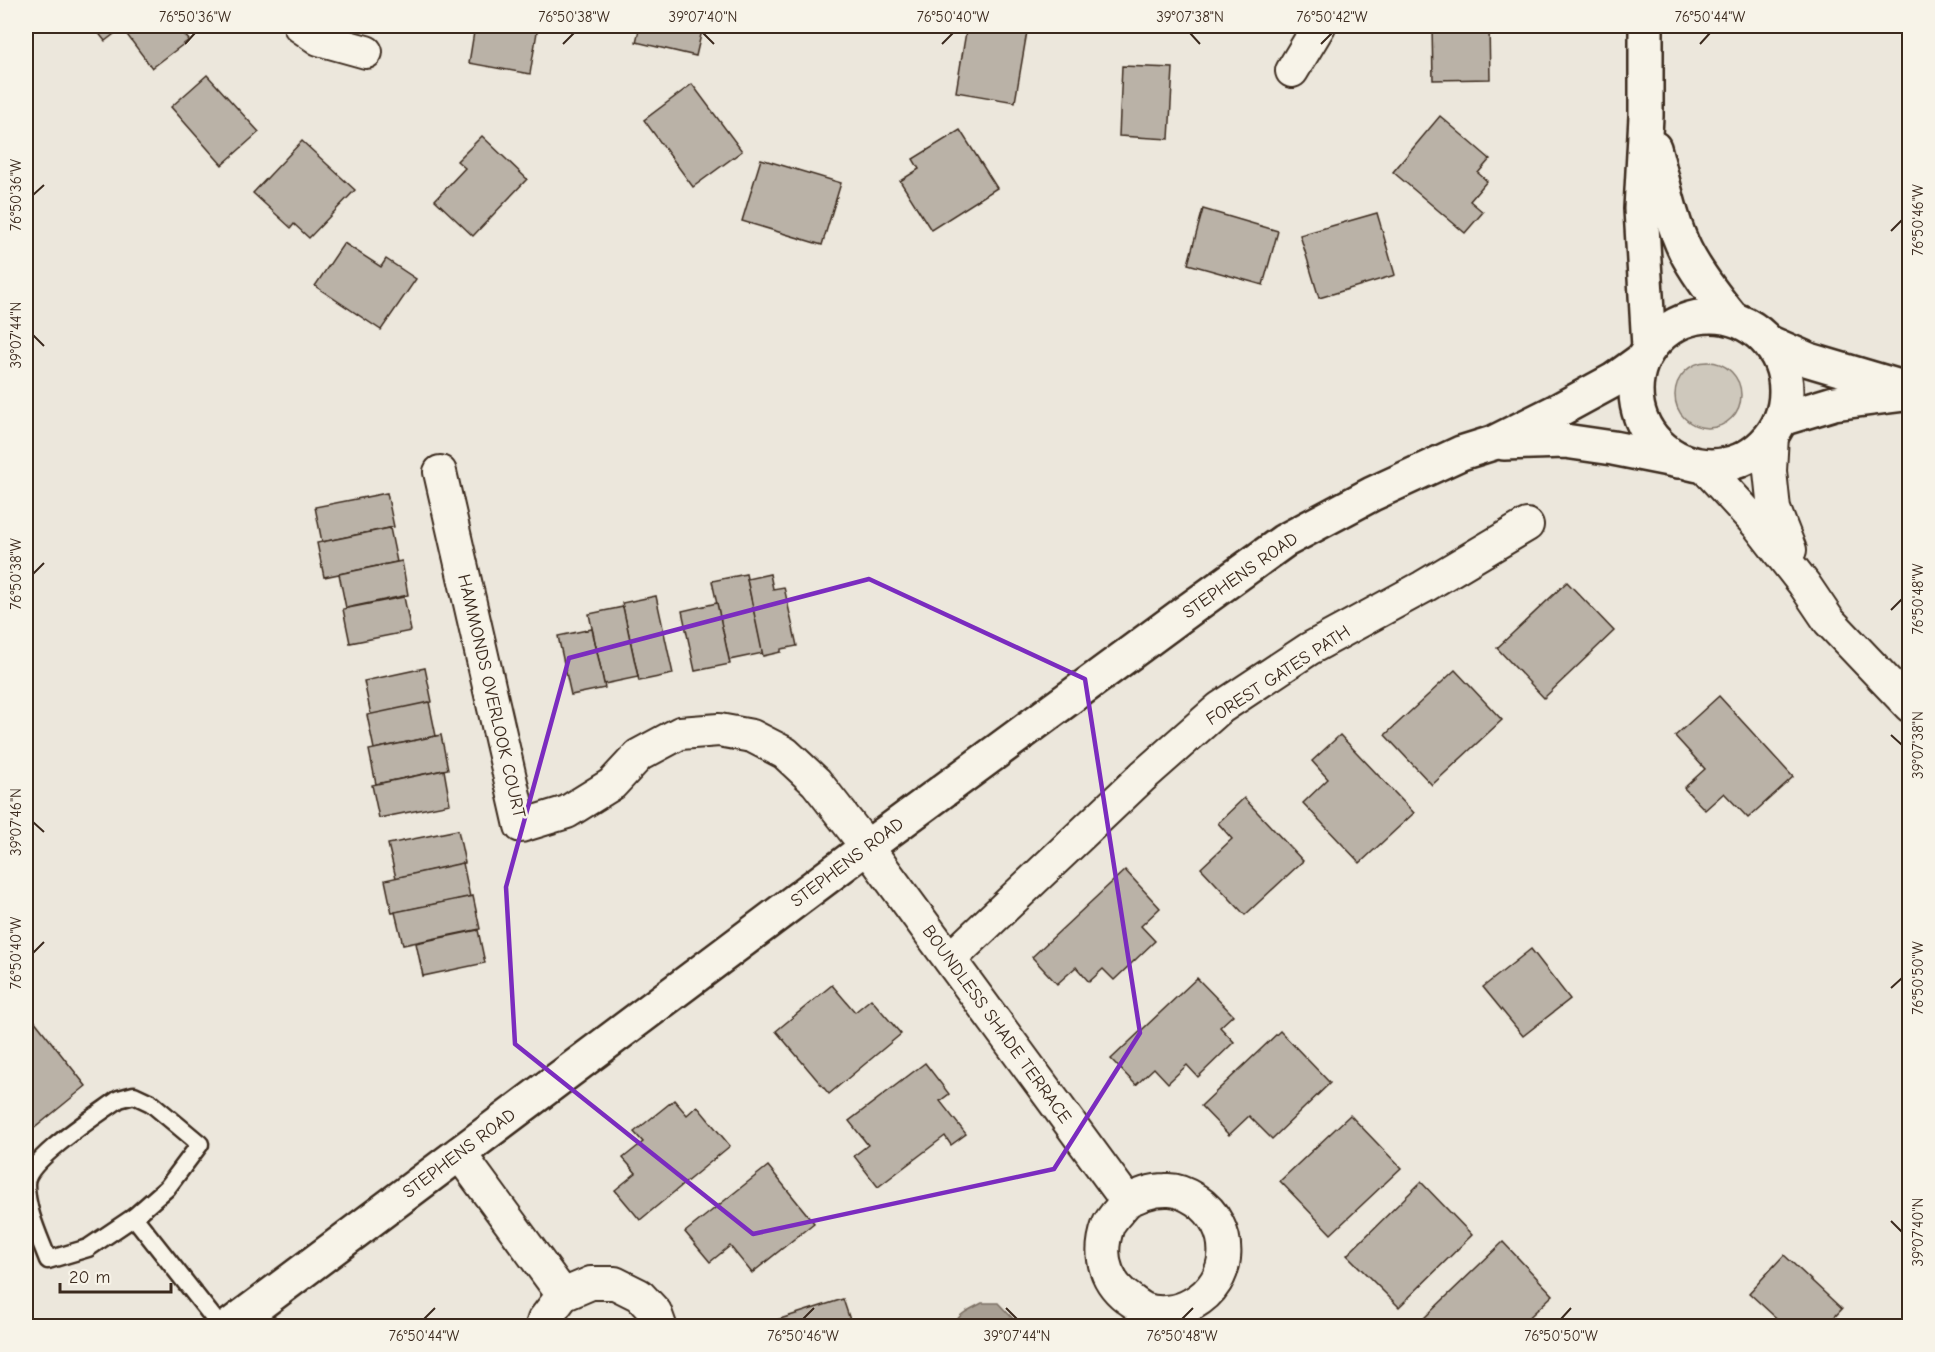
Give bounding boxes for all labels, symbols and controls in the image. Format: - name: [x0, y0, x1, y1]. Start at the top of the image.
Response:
- text: 76°50'36"W: [159, 8, 231, 26]
- text: 76°50'38"W: [538, 8, 610, 26]
- text: 39°07'40"N: [669, 8, 737, 26]
- text: 76°50'40"W: [917, 8, 989, 26]
- text: 39°07'38"N: [1156, 8, 1224, 26]
- text: 76°50'42"W: [1296, 8, 1368, 26]
- text: 76°50'44"W: [1675, 8, 1745, 26]
- text: 76°50'36"W: [7, 159, 25, 231]
- text: 76°50'46"W: [1909, 184, 1927, 256]
- text: 39°07'44"N: [7, 302, 25, 368]
- street label: STEPHENS ROAD: [1179, 528, 1302, 623]
- text: 76°50'38"W: [7, 538, 25, 610]
- text: 76°50'48"W: [1909, 563, 1927, 635]
- street label: HAMMONDS OVERLOOK COURT: [453, 572, 530, 821]
- street label: FOREST GATES PATH: [1202, 621, 1354, 730]
- text: 39°07'38"N: [1909, 711, 1927, 779]
- text: 39°07'46"N: [7, 788, 25, 856]
- street label: STEPHENS ROAD: [787, 813, 908, 912]
- text: 76°50'40"W: [7, 917, 25, 989]
- street label: BOUNDLESS SHADE TERRACE: [918, 921, 1076, 1128]
- text: 76°50'50"W: [1909, 941, 1927, 1015]
- street label: STEPHENS ROAD: [399, 1104, 520, 1203]
- text: 39°07'40"N: [1909, 1198, 1927, 1266]
- scale bar: [60, 1256, 171, 1294]
- text: 20 m: [69, 1267, 110, 1288]
- text: 76°50'44"W: [389, 1327, 459, 1345]
- text: 76°50'46"W: [767, 1327, 839, 1345]
- text: 39°07'44"N: [984, 1327, 1050, 1345]
- text: 76°50'48"W: [1146, 1327, 1218, 1345]
- text: 76°50'50"W: [1524, 1327, 1598, 1345]

